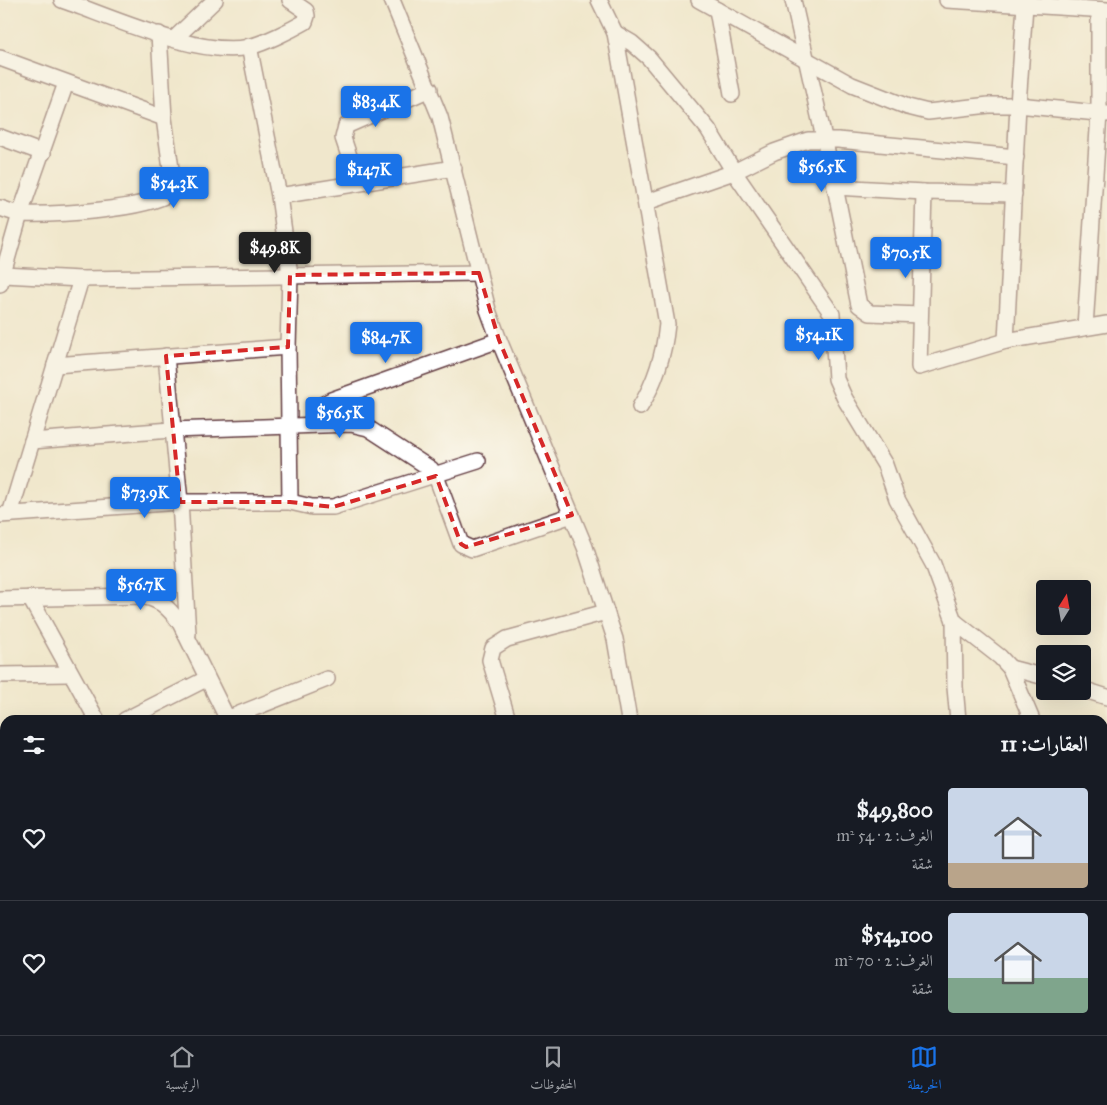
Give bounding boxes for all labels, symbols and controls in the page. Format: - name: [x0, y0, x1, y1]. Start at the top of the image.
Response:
- pin: $83.4K: [335, 86, 417, 128]
- text: $83.4K: [352, 92, 400, 111]
- pin: $56.5K: [781, 150, 863, 193]
- pin: $147K: [334, 154, 404, 196]
- text: $56.5K: [798, 157, 846, 176]
- text: $147K: [347, 160, 391, 179]
- pin: $54.3K: [133, 166, 215, 209]
- text: $54.3K: [151, 173, 197, 192]
- pin: $49.8K: [234, 232, 316, 274]
- pin: $70.5K: [865, 236, 947, 279]
- text: $49.8K: [250, 238, 300, 257]
- text: $70.5K: [881, 243, 931, 262]
- pin: $54.1K: [778, 318, 860, 361]
- pin: $84.7K: [345, 322, 427, 364]
- text: $54.1K: [796, 325, 842, 344]
- text: $84.7K: [361, 328, 411, 347]
- pin: $56.5K: [299, 396, 381, 439]
- text: $56.5K: [316, 403, 364, 422]
- pin: $73.9K: [104, 476, 186, 519]
- text: $73.9K: [121, 483, 169, 502]
- pin: $56.7K: [100, 568, 182, 611]
- text: $56.7K: [117, 575, 165, 594]
- north arrow: [1036, 580, 1091, 635]
- map controls: [1036, 580, 1091, 700]
- button: layers: [1036, 645, 1091, 700]
- icon: filters: [20, 731, 48, 759]
- text: العقارات: 11: [1001, 731, 1088, 757]
- text: $49,800: [856, 797, 933, 823]
- icon: home: [988, 808, 1048, 868]
- icon: heart: [20, 824, 48, 852]
- text: الغرف: 2 · 54 m²: [836, 826, 933, 845]
- text: شقة: [912, 854, 933, 873]
- text: $54,100: [861, 922, 933, 948]
- icon: home: [988, 933, 1048, 993]
- icon: heart: [20, 949, 48, 977]
- text: الغرف: 2 · 70 m²: [834, 951, 933, 970]
- text: شقة: [912, 979, 933, 998]
- tab: الرئيسية: [166, 1043, 199, 1098]
- tab: المحفوظات: [530, 1043, 576, 1098]
- tab: الخريطة: [907, 1043, 941, 1098]

